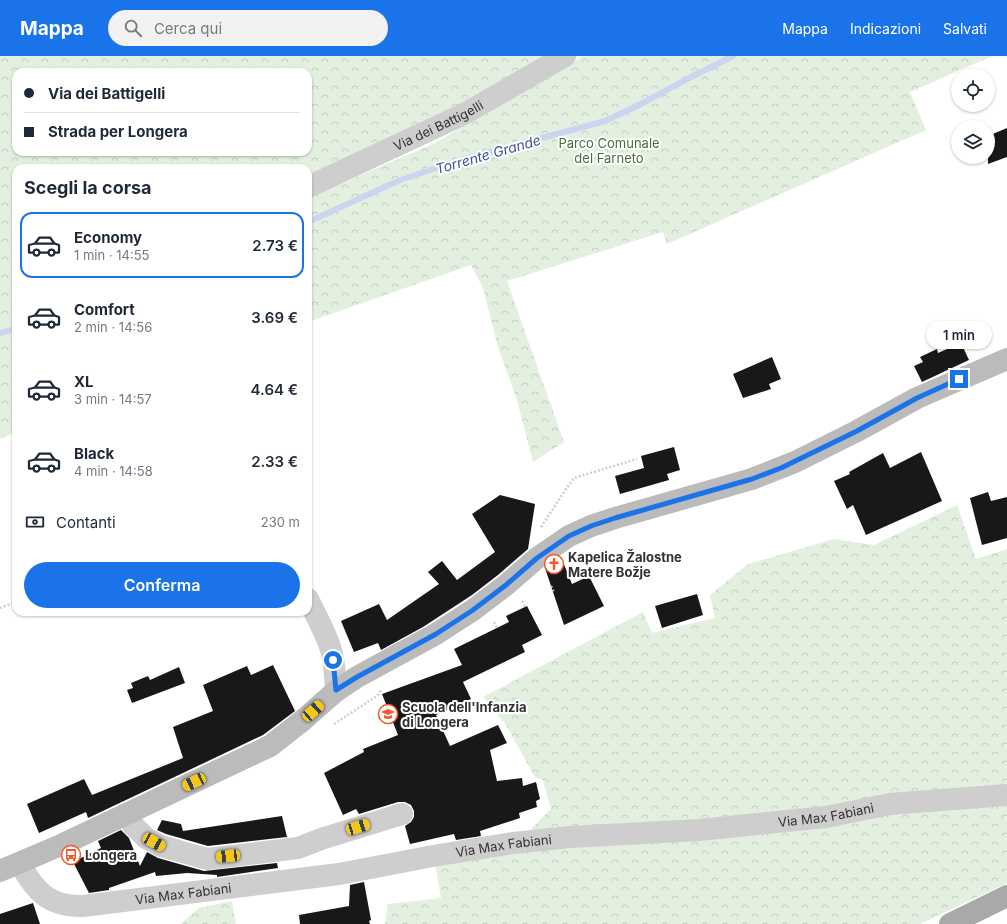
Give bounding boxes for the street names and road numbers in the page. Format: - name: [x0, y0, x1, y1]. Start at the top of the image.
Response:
- street label: Via dei Battigelli: [391, 97, 486, 154]
- street label: Via Max Fabiani: [777, 799, 875, 830]
- street label: Via Max Fabiani: [454, 831, 552, 860]
- street label: Via Max Fabiani: [134, 880, 232, 907]

